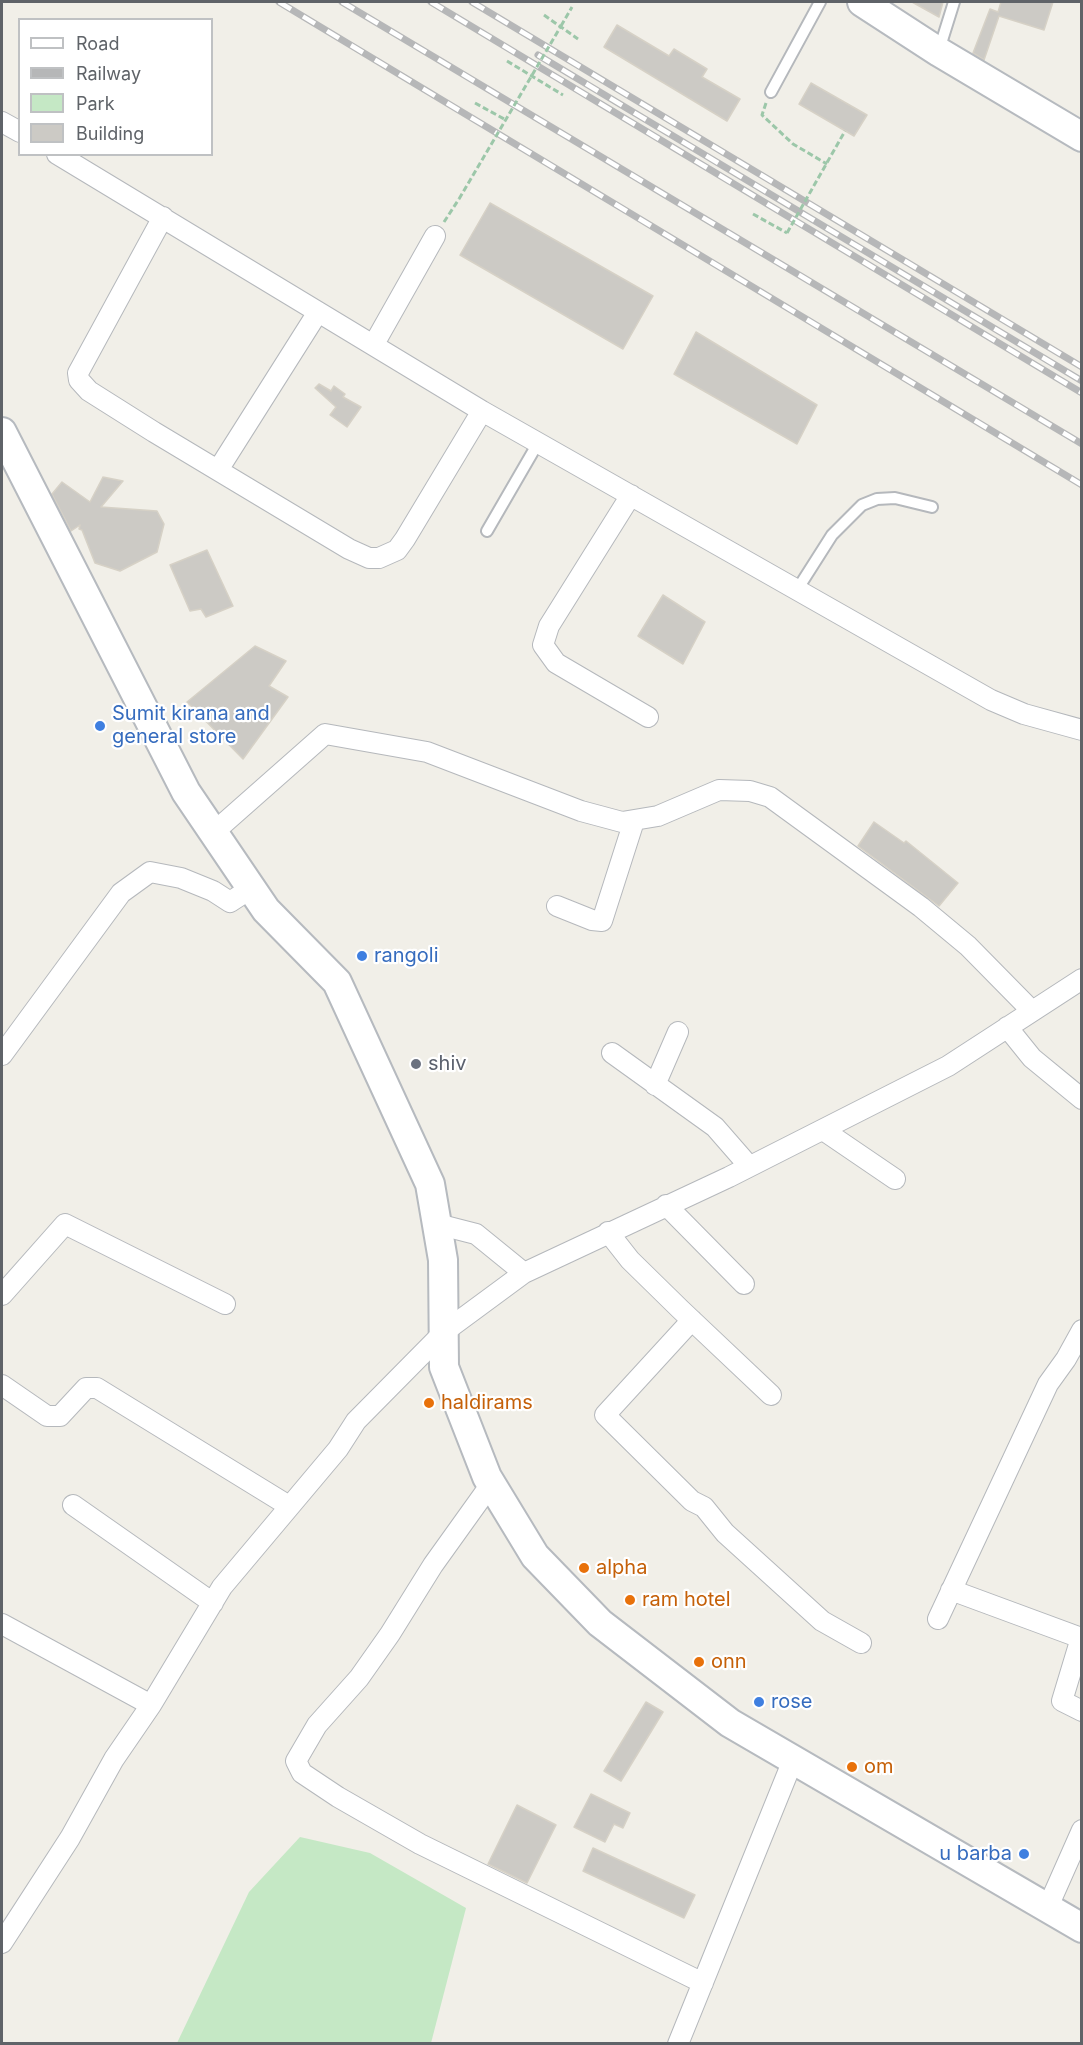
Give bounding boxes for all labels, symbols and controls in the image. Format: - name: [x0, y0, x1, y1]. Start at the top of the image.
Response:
- legend: [18, 18, 213, 156]
- text: Road: [76, 33, 119, 54]
- text: Railway: [76, 63, 141, 84]
- text: Park: [76, 93, 115, 114]
- text: Building: [76, 123, 144, 144]
- place label: Sumit kirana and general store: [112, 702, 270, 749]
- marker: Sumit kirana and general store: [93, 719, 107, 733]
- place label: rangoli: [374, 944, 439, 968]
- marker: rangoli: [355, 949, 369, 963]
- place label: shiv: [428, 1052, 466, 1076]
- marker: shiv: [409, 1057, 423, 1071]
- place label: haldirams: [441, 1391, 533, 1415]
- marker: haldirams: [422, 1396, 436, 1410]
- place label: alpha: [596, 1556, 647, 1580]
- marker: alpha: [577, 1561, 591, 1575]
- place label: ram hotel: [642, 1588, 731, 1612]
- marker: ram hotel: [623, 1593, 637, 1607]
- place label: onn: [711, 1650, 747, 1674]
- marker: onn: [692, 1655, 706, 1669]
- place label: rose: [771, 1690, 812, 1714]
- marker: rose: [752, 1695, 766, 1709]
- place label: om: [864, 1755, 894, 1779]
- marker: om: [845, 1760, 859, 1774]
- place label: u barba: [939, 1842, 1012, 1866]
- marker: u barba: [1017, 1847, 1031, 1861]

